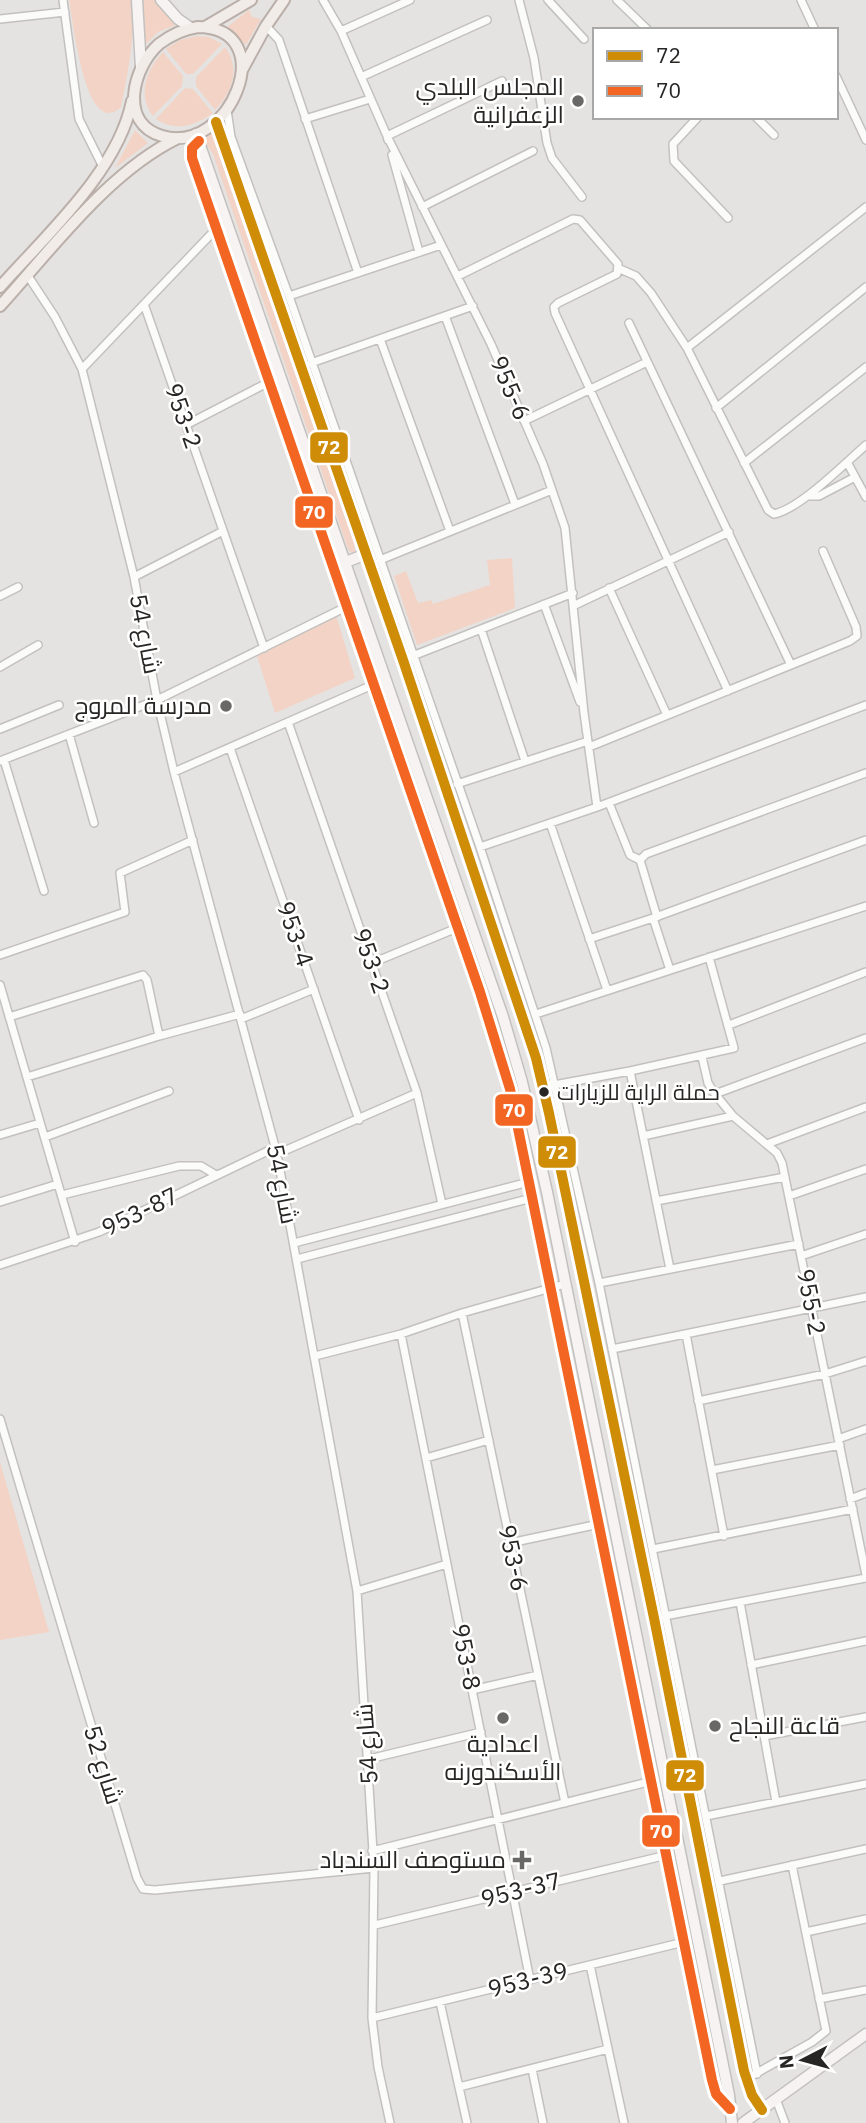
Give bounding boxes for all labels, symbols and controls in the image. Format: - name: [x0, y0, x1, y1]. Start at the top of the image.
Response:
- legend: [593, 28, 838, 119]
- text: 72: [656, 41, 681, 69]
- place label: المجلس البلدي الزعفرانية: [415, 70, 564, 130]
- text: 70: [656, 76, 681, 104]
- marker: المجلس البلدي الزعفرانية: [570, 93, 586, 109]
- street label: 955-6: [483, 350, 539, 425]
- street label: 953-2: [158, 379, 210, 453]
- line badge: 72: [309, 431, 349, 464]
- text: 72: [318, 435, 340, 459]
- line badge: 70: [294, 495, 334, 529]
- text: 70: [303, 500, 325, 524]
- street label: شارع 54: [122, 591, 169, 677]
- place label: مدرسة المروج: [75, 689, 212, 722]
- marker: مدرسة المروج: [218, 698, 234, 714]
- street label: 953-4: [270, 897, 322, 971]
- street label: 953-2: [346, 924, 398, 998]
- place label: حملة الراية للزيارات: [557, 1077, 720, 1106]
- marker: حملة الراية للزيارات: [537, 1085, 551, 1099]
- line badge: 70: [494, 1093, 534, 1127]
- text: 70: [503, 1098, 525, 1122]
- line badge: 72: [537, 1135, 577, 1169]
- text: 72: [546, 1140, 568, 1164]
- street label: شارع 54: [259, 1141, 306, 1227]
- street label: 953-87: [96, 1179, 183, 1243]
- street label: 955-2: [790, 1266, 834, 1338]
- street label: 953-6: [491, 1522, 537, 1594]
- street label: 953-8: [445, 1621, 489, 1693]
- street label: شارع 54: [347, 1702, 386, 1786]
- place label: قاعة النجاح: [729, 1709, 840, 1742]
- marker: اعدادية الأسكندورنه: [495, 1710, 511, 1726]
- marker: قاعة النجاح: [707, 1718, 723, 1734]
- street label: شارع 52: [76, 1721, 131, 1808]
- place label: اعدادية الأسكندورنه: [444, 1727, 562, 1787]
- line badge: 72: [665, 1759, 705, 1792]
- text: 72: [674, 1763, 696, 1787]
- line badge: 70: [641, 1814, 681, 1848]
- text: 70: [650, 1819, 672, 1843]
- place label: مستوصف السندباد: [320, 1843, 506, 1875]
- marker: مستوصف السندباد: [512, 1850, 532, 1870]
- street label: 953-37: [477, 1864, 564, 1914]
- street label: 953-39: [484, 1954, 571, 2004]
- north arrow: [768, 2025, 838, 2095]
- text: N: [773, 2054, 799, 2070]

